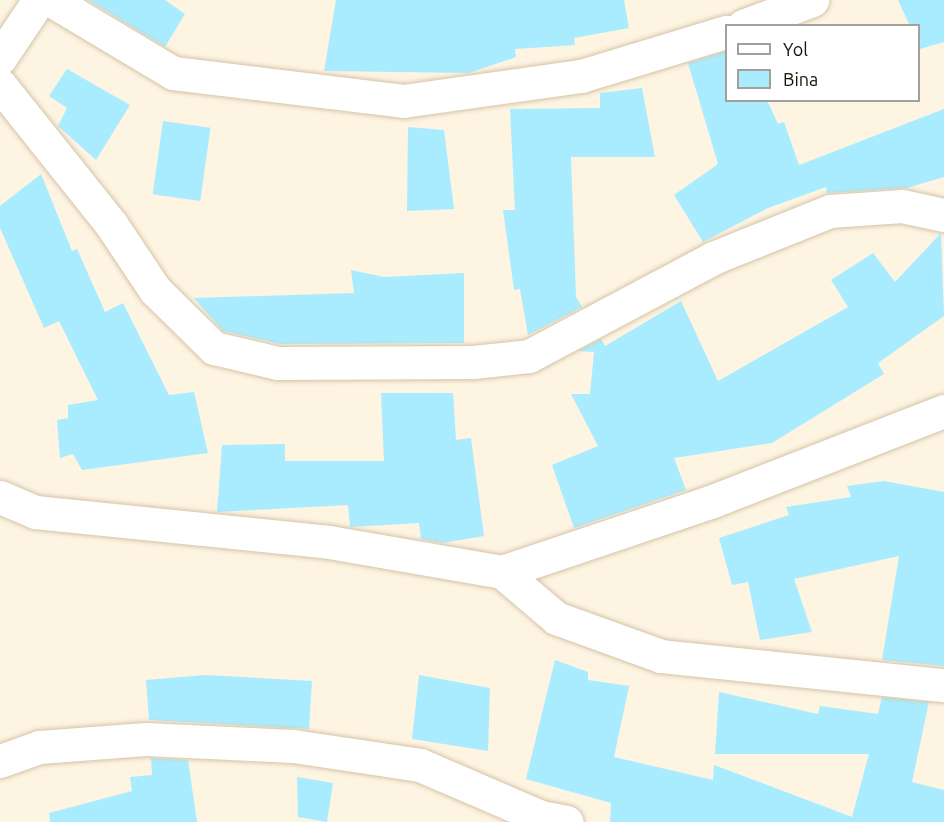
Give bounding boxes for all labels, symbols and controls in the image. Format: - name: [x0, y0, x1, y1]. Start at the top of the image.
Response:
- legend: [725, 24, 920, 102]
- text: Yol: [783, 39, 808, 59]
- text: Bina: [783, 69, 818, 89]

